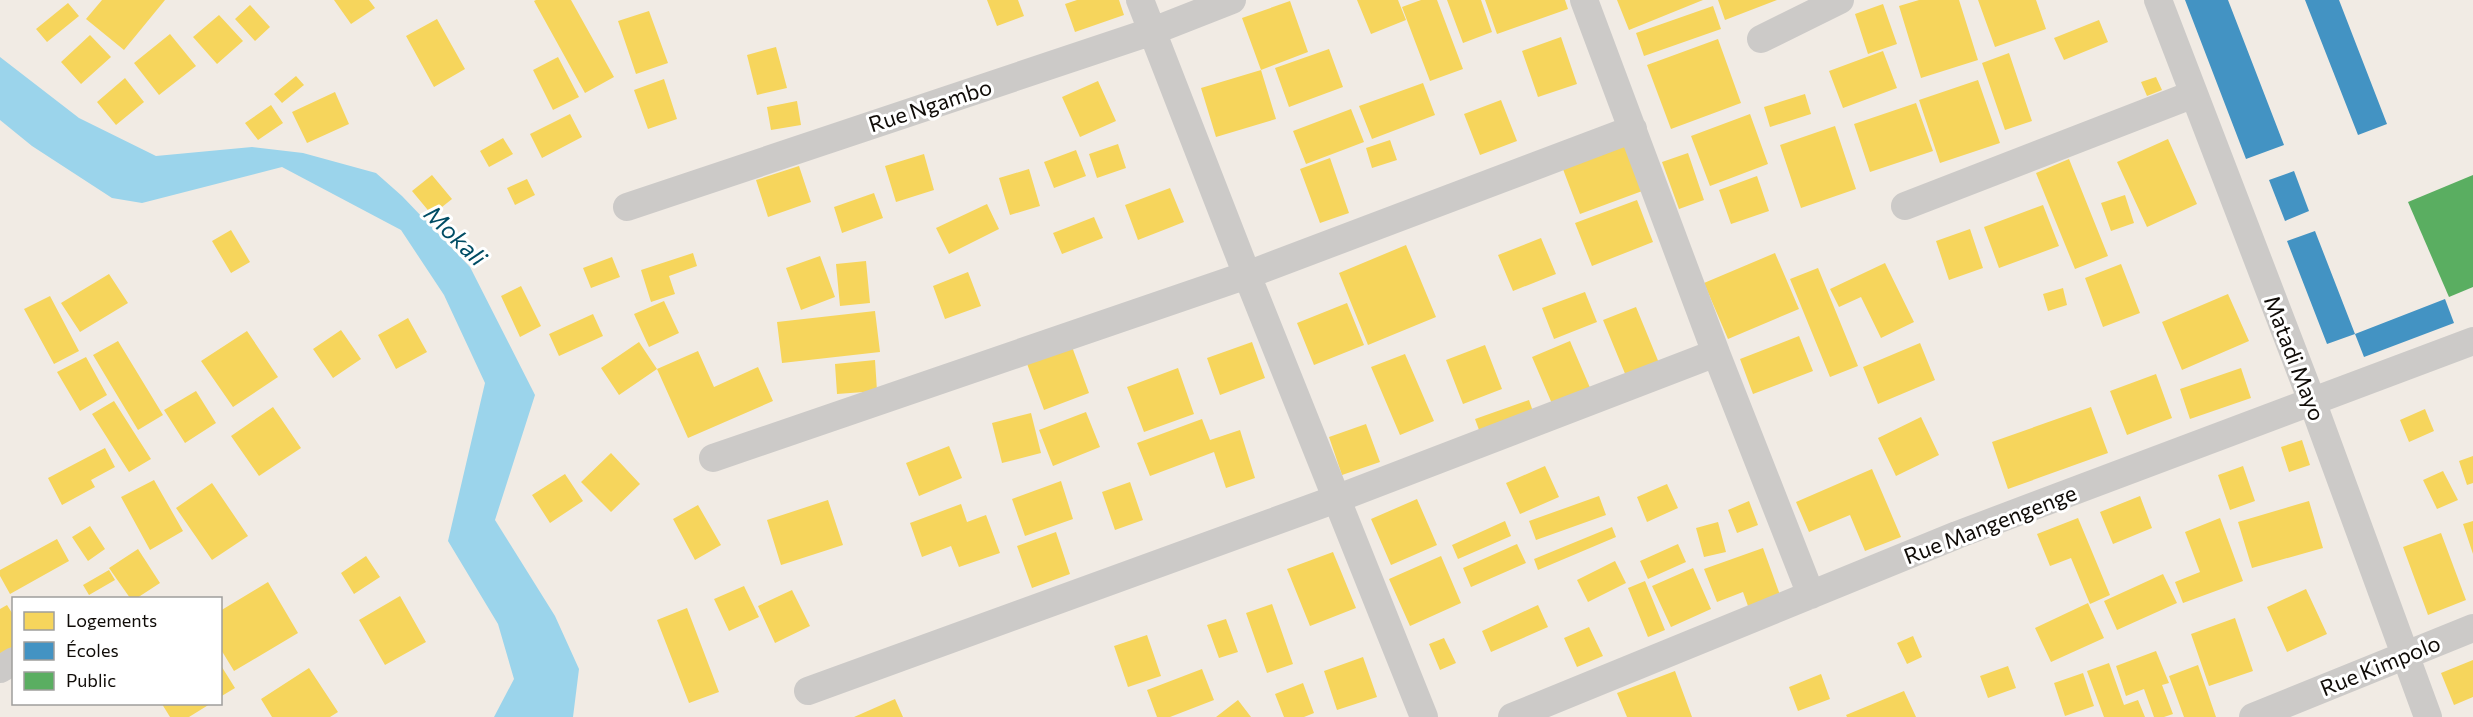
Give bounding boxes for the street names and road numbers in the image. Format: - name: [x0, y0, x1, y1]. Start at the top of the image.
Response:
- street label: Rue Ngambo: [865, 72, 995, 138]
- street label: Matadi Mayo: [2259, 292, 2331, 424]
- street label: Rue Mangengenge: [1900, 479, 2080, 569]
- street label: Rue Kimpolo: [2316, 629, 2444, 701]

